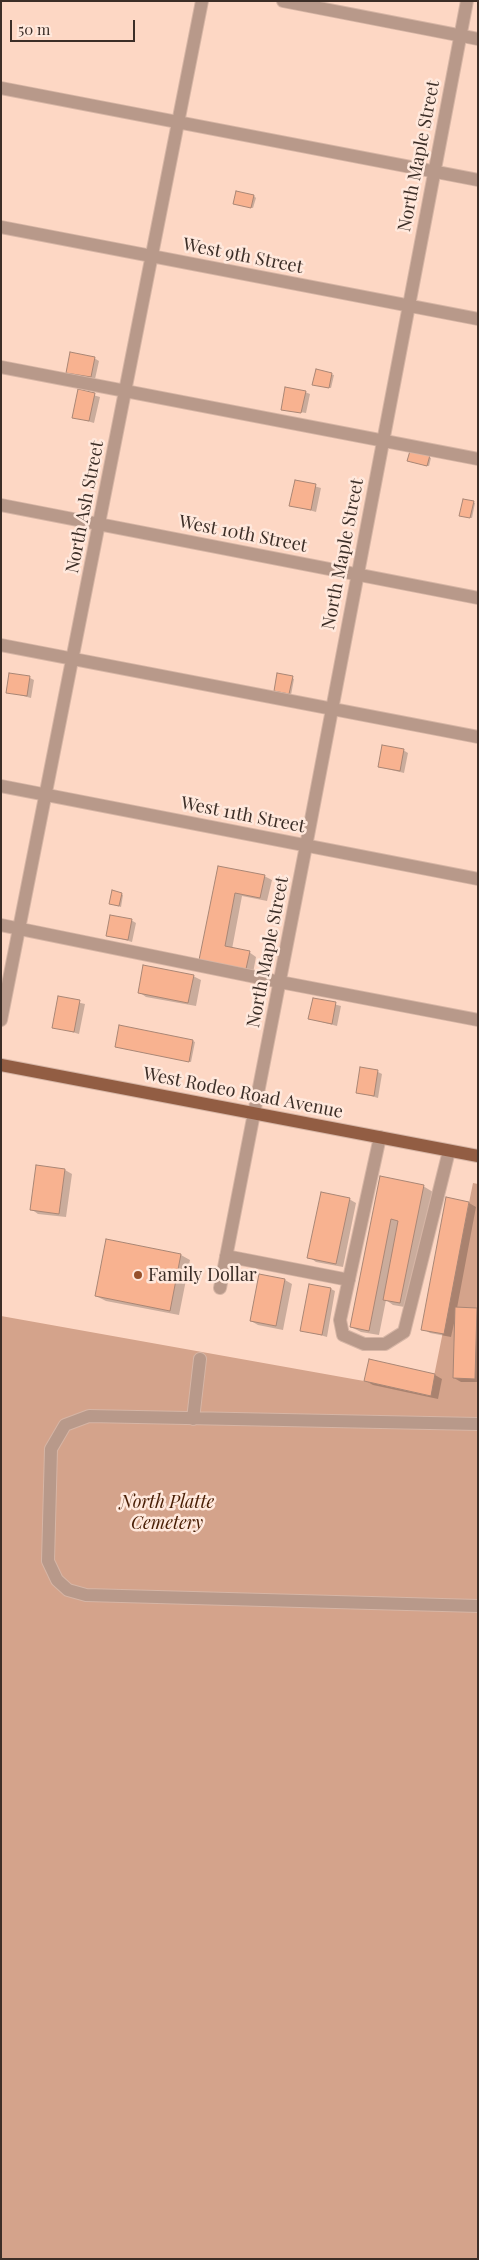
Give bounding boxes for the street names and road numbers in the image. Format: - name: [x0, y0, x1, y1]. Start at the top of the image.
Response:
- street label: North Maple Street: [394, 79, 444, 233]
- street label: West 9th Street: [181, 234, 305, 278]
- street label: North Ash Street: [62, 439, 108, 575]
- street label: North Maple Street: [318, 477, 368, 631]
- street label: West 10th Street: [177, 511, 309, 557]
- street label: West 11th Street: [179, 792, 307, 838]
- street label: North Maple Street: [243, 875, 293, 1029]
- street label: West Rodeo Road Avenue: [141, 1063, 345, 1123]

